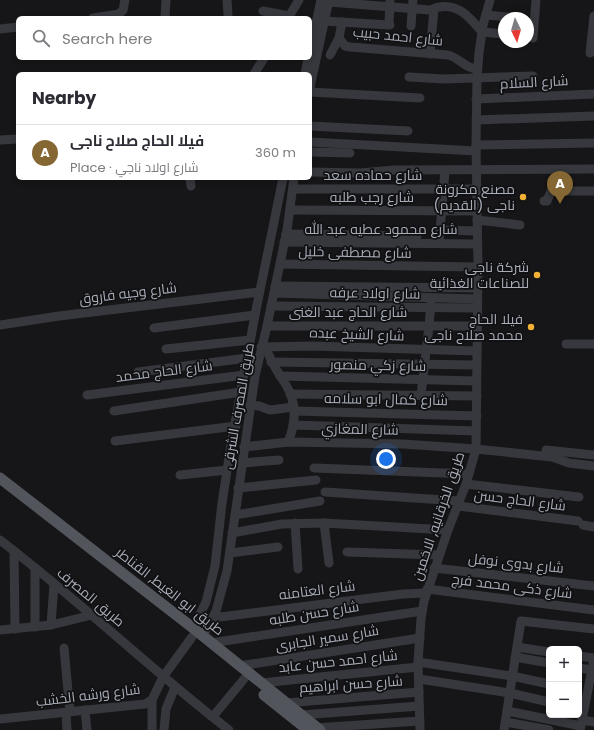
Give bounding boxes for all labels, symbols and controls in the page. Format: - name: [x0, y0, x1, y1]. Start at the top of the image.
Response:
- north arrow: [498, 12, 534, 48]
- search box: [16, 16, 312, 60]
- street label: شارع احمد حبيب: [352, 21, 444, 51]
- icon: search: [30, 27, 52, 49]
- text: Search here: [62, 28, 152, 49]
- street label: شارع السلام: [499, 70, 569, 94]
- text: Nearby: [32, 86, 96, 110]
- text: فيلا الحاج صلاح ناجى: [70, 130, 204, 151]
- text: A: [40, 143, 50, 162]
- text: 360 m: [255, 143, 296, 162]
- text: Place · شارع اولاد ناجي: [70, 158, 199, 177]
- street label: شارع حماده سعد: [324, 165, 422, 185]
- pin: A: [547, 171, 573, 204]
- place label: مصنع مكرونة ناجى (القديم): [434, 179, 515, 215]
- street label: شارع رجب طلبه: [330, 187, 414, 207]
- marker: مصنع مكرونة ناجى (القديم): [518, 192, 528, 202]
- street label: شارع محمود عطيه عبد الله: [304, 219, 458, 239]
- street label: شارع مصطفى خليل: [298, 241, 412, 263]
- place label: شركة ناجى للصناعات الغذائية: [430, 257, 529, 293]
- marker: شركة ناجى للصناعات الغذائية: [532, 270, 542, 280]
- street label: شارع وجيه فاروق: [78, 277, 178, 309]
- street label: شارع اولاد عرفه: [329, 282, 421, 304]
- street label: شارع الحاج عبد الغنى: [289, 302, 407, 322]
- place label: فيلا الحاج محمد صلاح ناجى: [424, 309, 523, 345]
- street label: شارع الشيخ عبده: [309, 322, 405, 346]
- marker: فيلا الحاج محمد صلاح ناجى: [526, 322, 536, 332]
- street label: طريق المصرف الشرقى: [217, 341, 259, 471]
- street label: شارع زكي منصور: [329, 354, 426, 378]
- street label: شارع الحاج محمد: [115, 355, 213, 387]
- street label: شارع كمال ابو سلامه: [324, 388, 448, 410]
- street label: شارع المغازي: [321, 418, 399, 442]
- your location: [376, 449, 396, 469]
- street label: طريق الخرقانيه, الاخمين: [407, 449, 469, 583]
- street label: شارع الحاج حسن: [473, 484, 567, 516]
- street label: طريق ابو الغيط, القناطر: [111, 542, 228, 640]
- street label: شارع بدوى نوفل: [467, 548, 565, 578]
- street label: طريق المصرف: [53, 563, 129, 631]
- street label: شارع ذكى محمد فرج: [451, 569, 573, 603]
- street label: شارع العتامنه: [278, 575, 356, 605]
- street label: شارع حسن طلبه: [268, 596, 360, 630]
- street label: شارع سمير الجابرى: [274, 620, 380, 656]
- street label: شارع احمد حسن عابد: [277, 645, 399, 677]
- map controls: [546, 646, 582, 718]
- button: +: [546, 646, 582, 682]
- street label: شارع حسن ابراهيم: [298, 670, 404, 698]
- street label: شارع ورشه الخشب: [35, 679, 141, 711]
- button: −: [546, 682, 582, 718]

